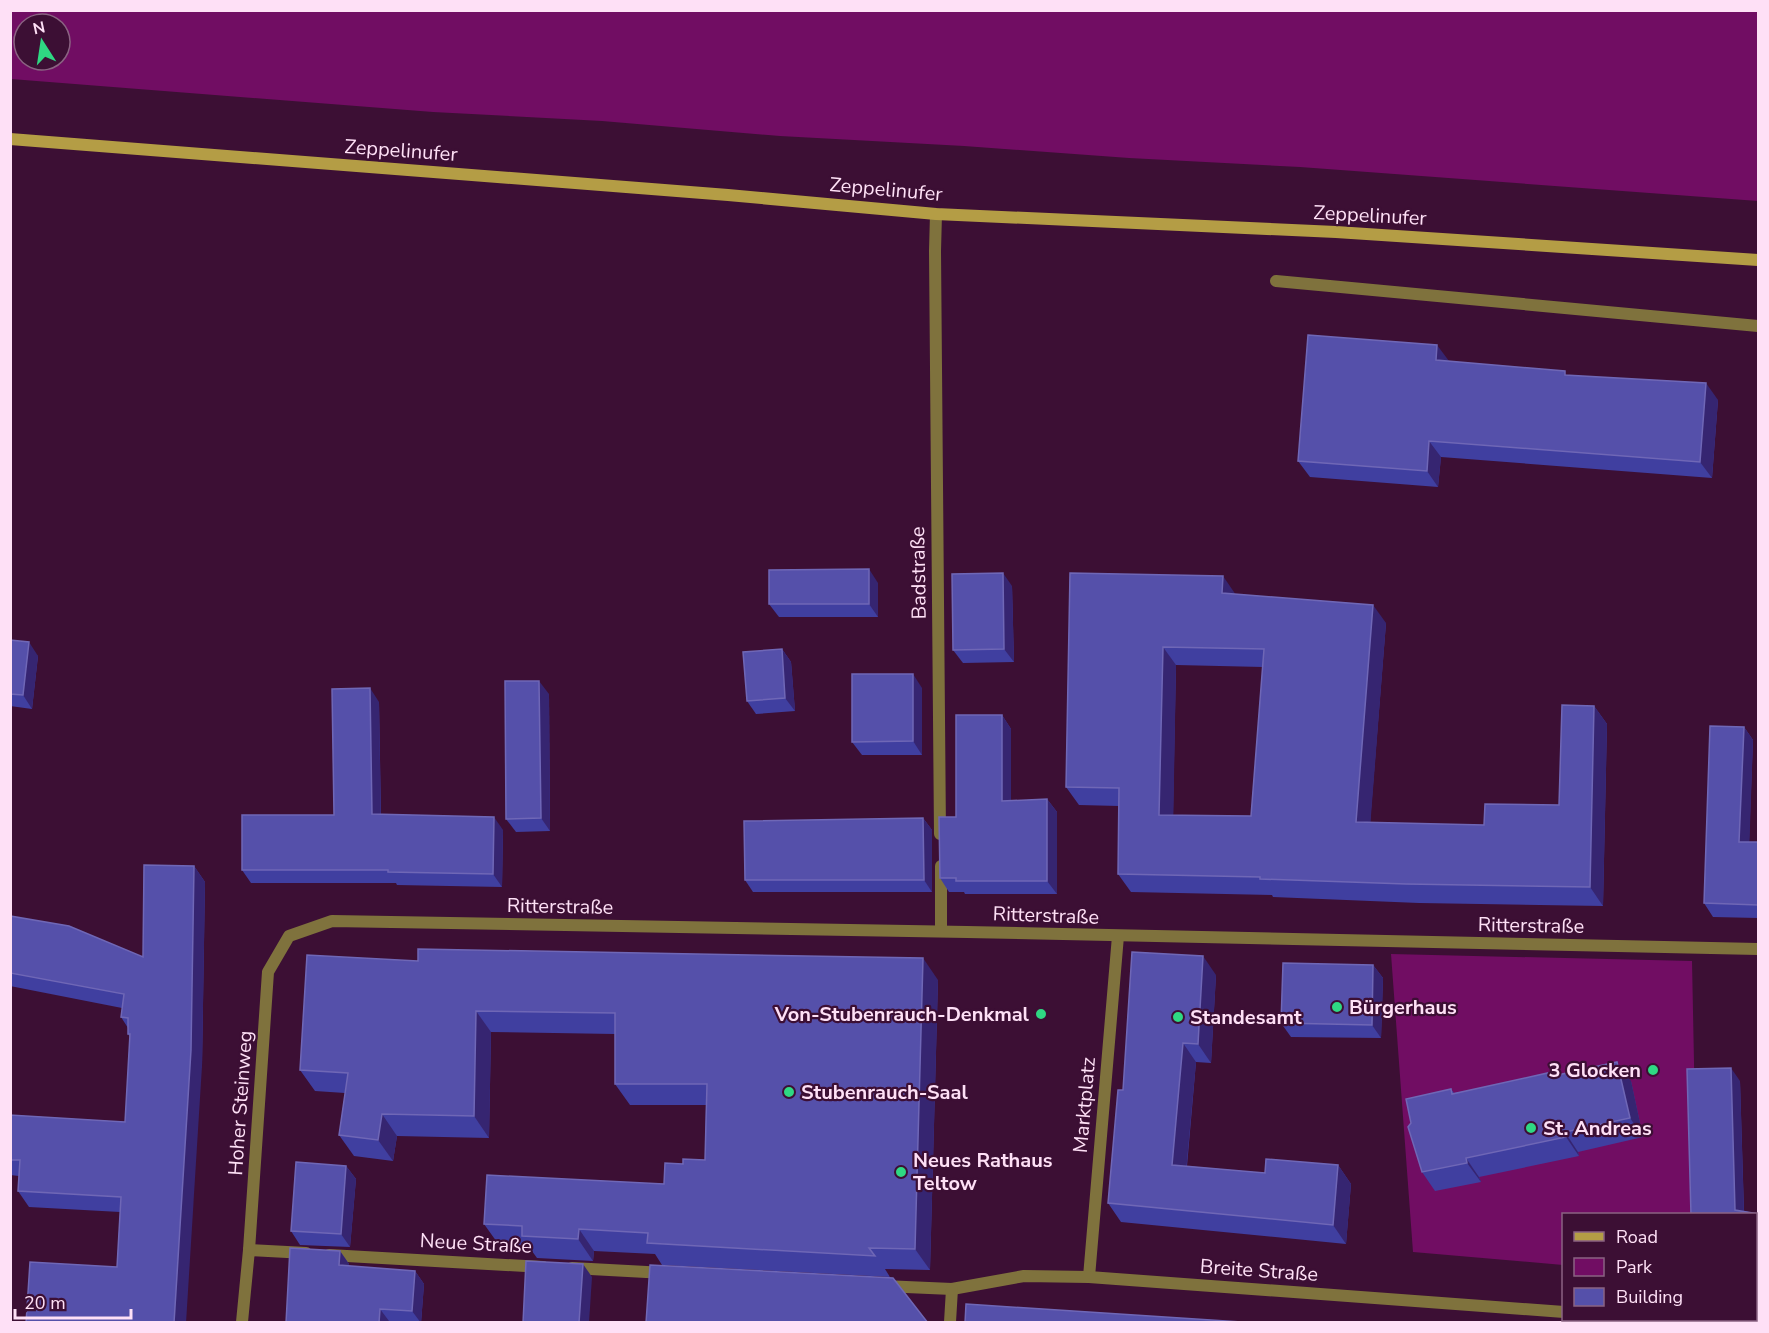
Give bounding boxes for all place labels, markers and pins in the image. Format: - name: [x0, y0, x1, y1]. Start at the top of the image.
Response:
- place label: Bürgerhaus: [1349, 994, 1457, 1021]
- marker: Bürgerhaus: [1330, 1000, 1344, 1014]
- place label: Von-Stubenrauch-Denkmal: [774, 1001, 1030, 1028]
- place label: Standesamt: [1190, 1004, 1302, 1031]
- marker: Von-Stubenrauch-Denkmal: [1034, 1007, 1048, 1021]
- marker: Standesamt: [1171, 1010, 1185, 1024]
- place label: 3 Glocken: [1549, 1057, 1641, 1084]
- marker: 3 Glocken: [1646, 1063, 1660, 1077]
- place label: Stubenrauch-Saal: [801, 1079, 968, 1106]
- marker: Stubenrauch-Saal: [782, 1085, 796, 1099]
- place label: St. Andreas: [1543, 1115, 1652, 1142]
- marker: St. Andreas: [1524, 1121, 1538, 1135]
- place label: Neues Rathaus Teltow: [913, 1147, 1053, 1197]
- marker: Neues Rathaus Teltow: [894, 1165, 908, 1179]

